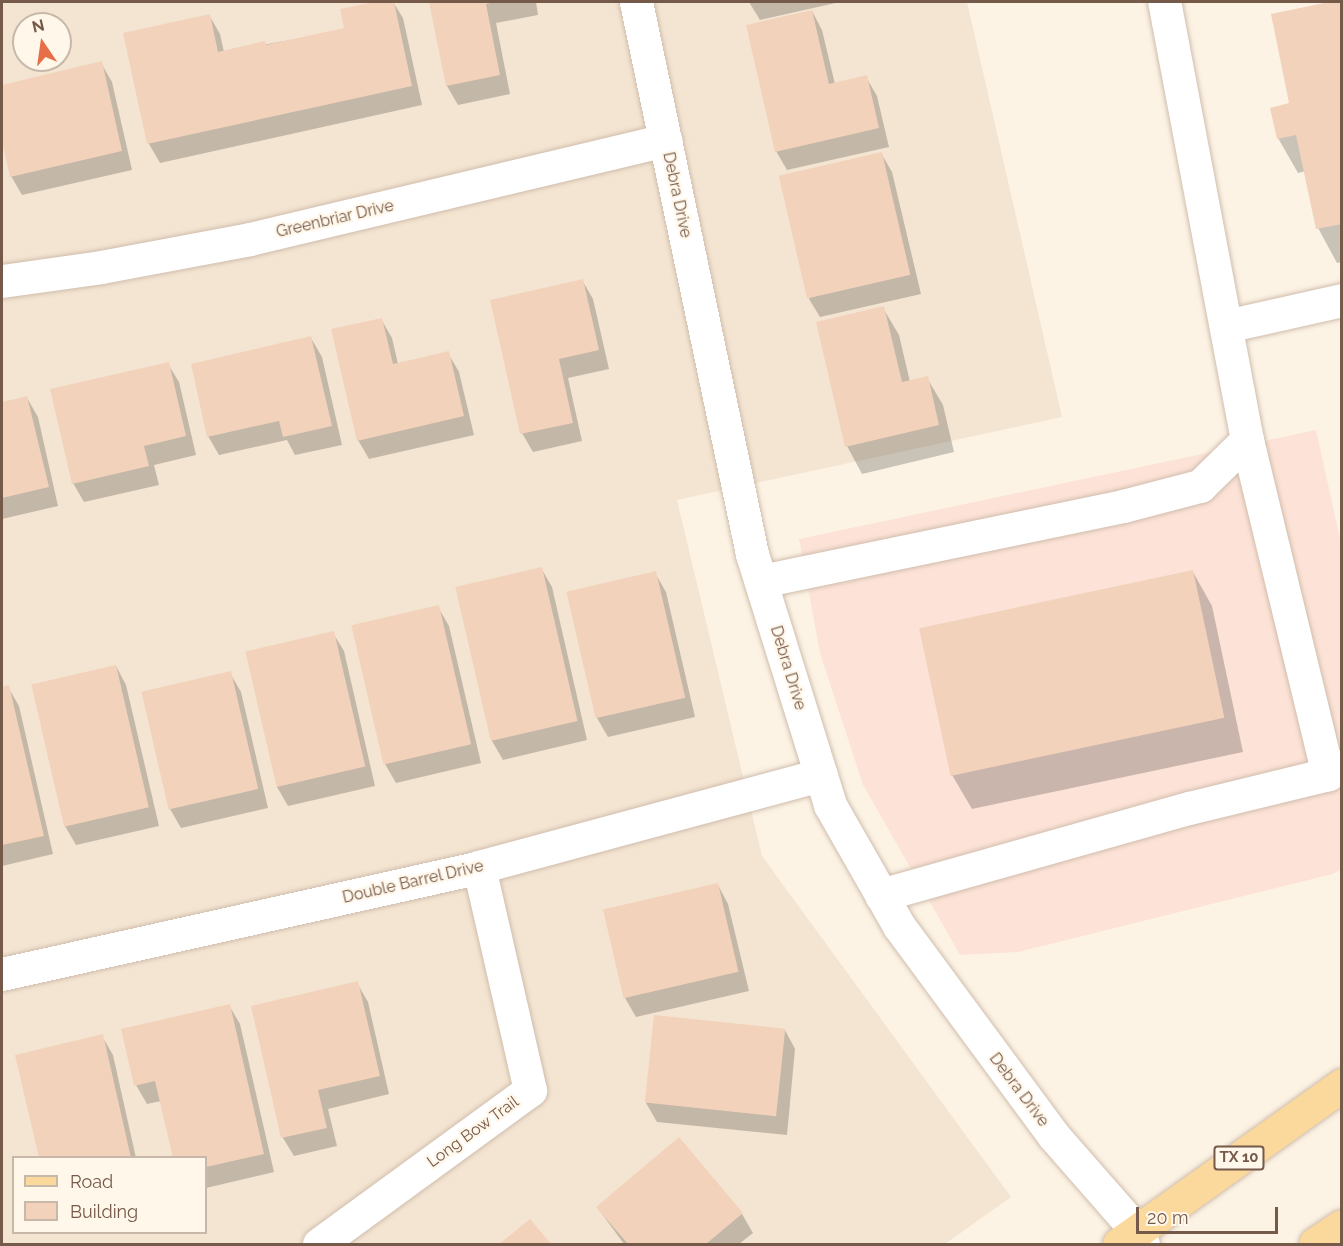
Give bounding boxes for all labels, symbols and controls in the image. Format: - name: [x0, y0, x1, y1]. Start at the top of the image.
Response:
- north arrow: [12, 12, 72, 72]
- text: N: [30, 15, 46, 37]
- street label: Debra Drive: [659, 150, 695, 240]
- street label: Greenbriar Drive: [274, 196, 396, 242]
- street label: Debra Drive: [766, 623, 810, 713]
- street label: Double Barrel Drive: [340, 856, 486, 908]
- street label: Debra Drive: [985, 1049, 1053, 1131]
- street label: Long Bow Trail: [423, 1092, 523, 1172]
- road number: TX 10: [1212, 1146, 1266, 1170]
- legend: [12, 1156, 207, 1234]
- text: Road: [70, 1171, 113, 1192]
- scale bar: [1139, 1195, 1282, 1233]
- text: Building: [70, 1201, 138, 1222]
- text: 20 m: [1147, 1207, 1189, 1228]

